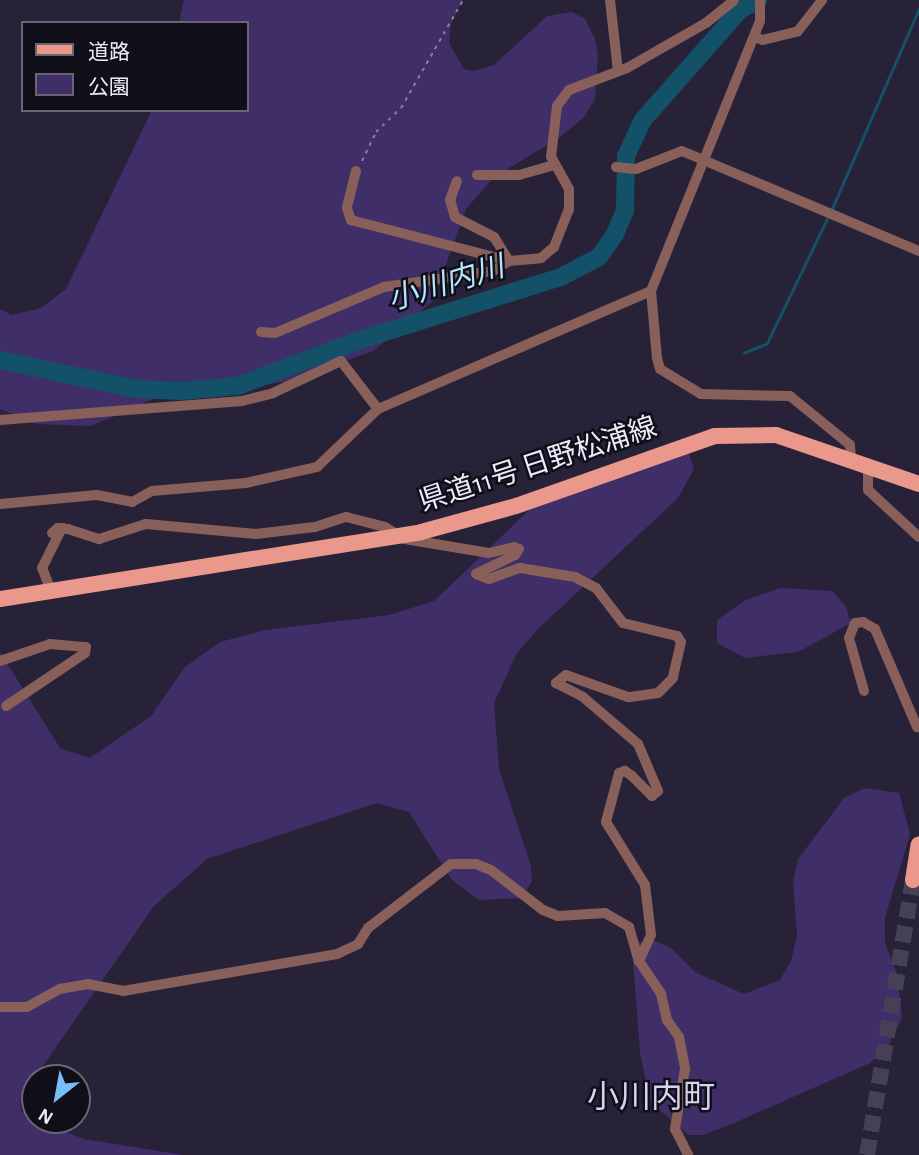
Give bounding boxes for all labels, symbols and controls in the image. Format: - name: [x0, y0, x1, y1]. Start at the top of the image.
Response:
- legend: [21, 21, 248, 112]
- text: 道路: [88, 42, 130, 63]
- text: 公園: [88, 77, 130, 98]
- water label: 小川内川: [383, 249, 509, 319]
- street label: 県道11号 日野松浦線: [415, 411, 661, 519]
- north arrow: [21, 1064, 91, 1134]
- district label: 小川内町: [587, 1078, 715, 1116]
- text: N: [35, 1104, 57, 1127]

